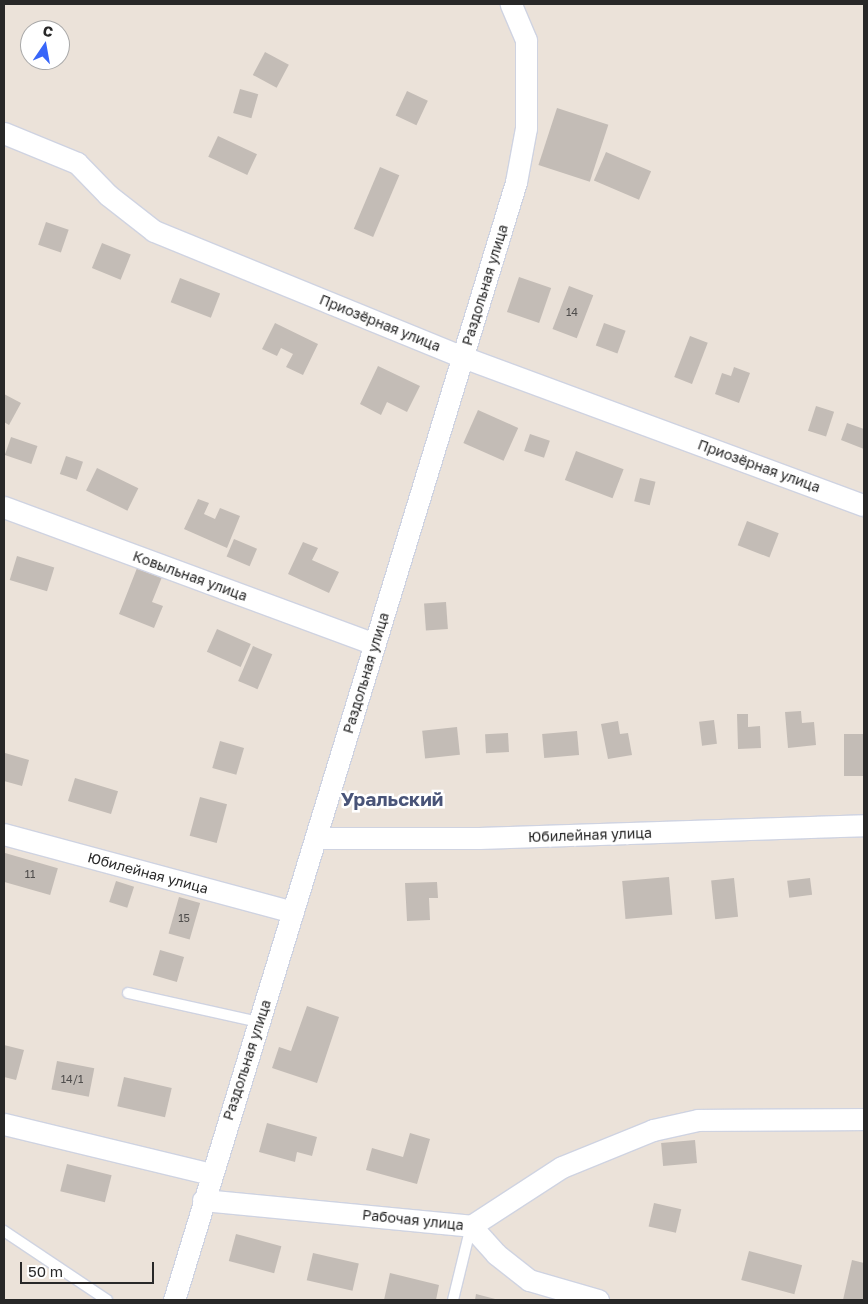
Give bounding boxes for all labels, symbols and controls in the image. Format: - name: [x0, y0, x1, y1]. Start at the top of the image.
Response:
- north arrow: [20, 20, 70, 70]
- text: С: [41, 21, 55, 40]
- street label: Раздольная улица: [459, 222, 511, 348]
- street label: Приозёрная улица: [317, 291, 443, 355]
- house number: 14: [566, 305, 578, 319]
- street label: Приозёрная улица: [695, 436, 823, 496]
- street label: Ковыльная улица: [130, 547, 250, 605]
- street label: Раздольная улица: [340, 610, 392, 736]
- district label: Уральский: [341, 788, 443, 810]
- street label: Юбилейная улица: [528, 824, 652, 846]
- street label: Юбилейная улица: [86, 849, 210, 897]
- house number: 11: [25, 867, 35, 881]
- house number: 15: [178, 911, 190, 925]
- street label: Раздольная улица: [220, 998, 274, 1122]
- house number: 14/1: [61, 1072, 83, 1086]
- street label: Рабочая улица: [361, 1206, 465, 1234]
- scale bar: [22, 1252, 156, 1284]
- text: 50 m: [28, 1262, 63, 1280]

